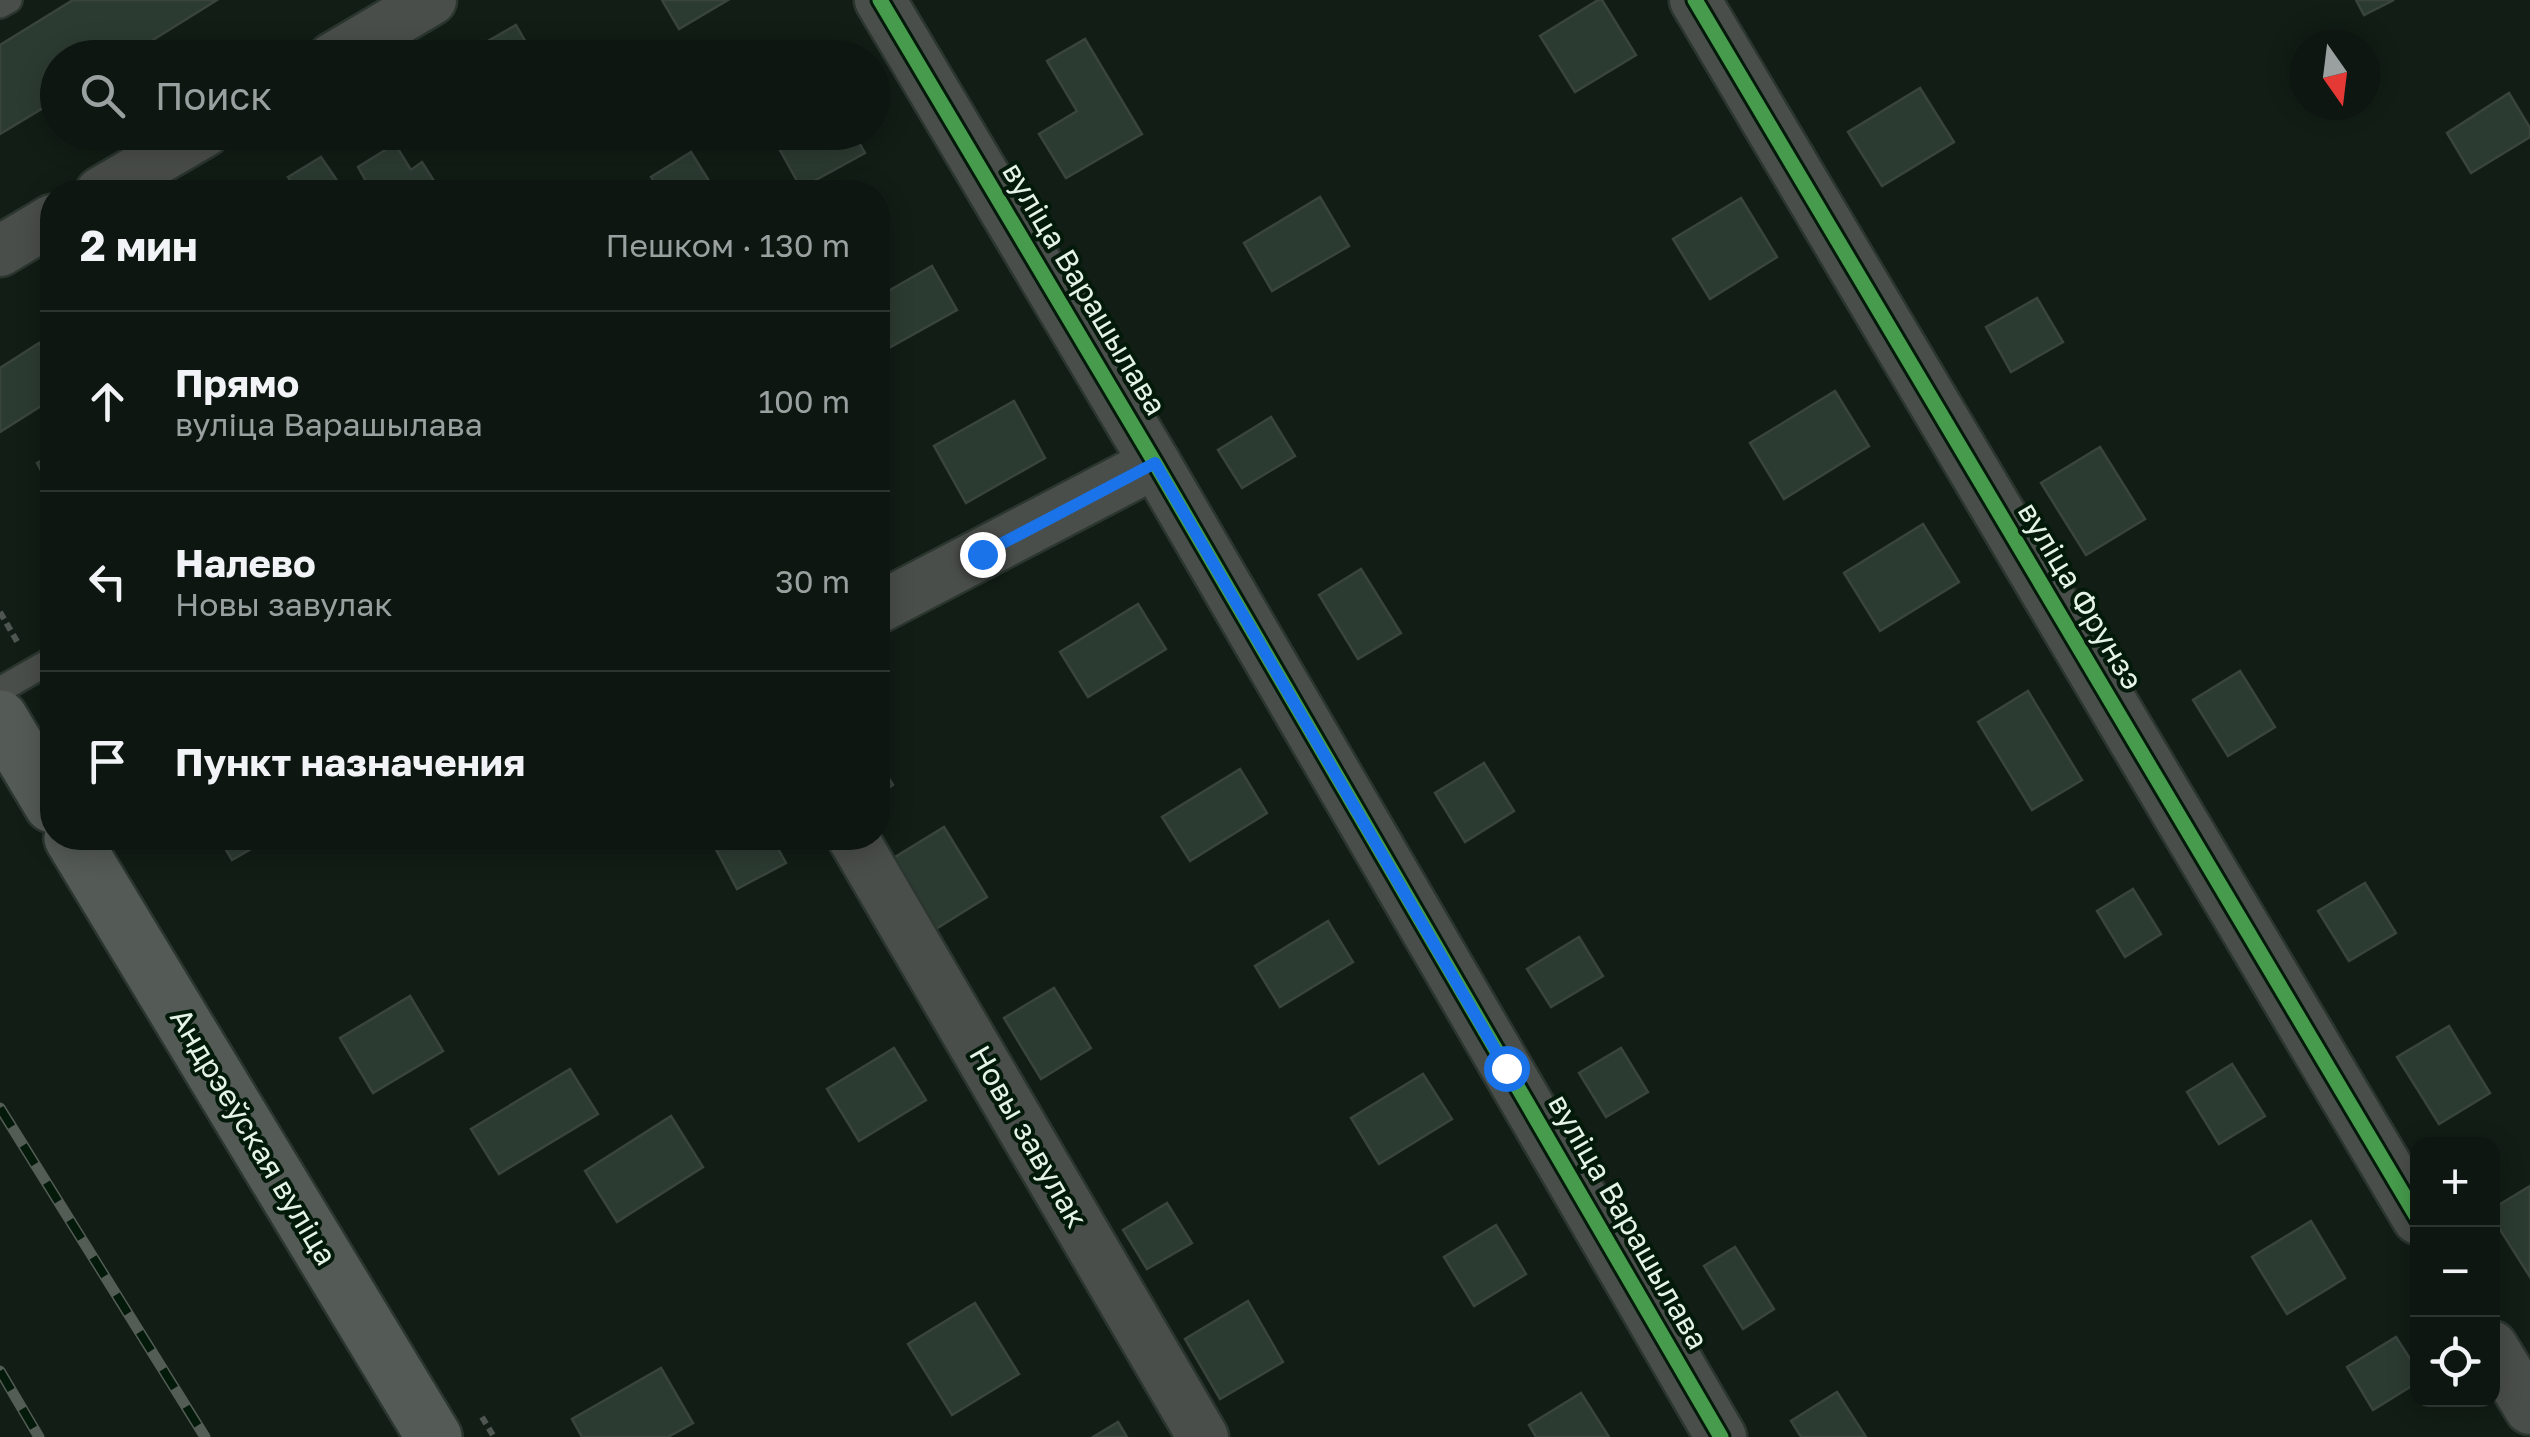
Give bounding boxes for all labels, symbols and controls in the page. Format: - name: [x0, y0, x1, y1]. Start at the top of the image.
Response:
- north arrow: [2290, 30, 2380, 120]
- search box: [40, 40, 890, 150]
- icon: search: [75, 68, 130, 123]
- text: Поиск: [155, 73, 272, 118]
- street label: вуліца Варашылава: [995, 156, 1175, 421]
- text: 2 мин: [80, 220, 198, 270]
- text: Пешком · 130 m: [606, 226, 850, 264]
- text: Прямо: [175, 360, 299, 405]
- icon: ahead: [80, 374, 135, 429]
- text: 100 m: [758, 382, 850, 420]
- text: вуліца Варашылава: [175, 405, 483, 443]
- street label: вуліца Фрунзэ: [2011, 495, 2151, 696]
- route end: [960, 532, 1006, 578]
- text: Налево: [175, 540, 316, 585]
- icon: left: [80, 554, 135, 609]
- text: 30 m: [775, 562, 850, 600]
- text: Новы завулак: [175, 585, 393, 623]
- icon: arrive: [80, 734, 135, 789]
- text: Пункт назначения: [175, 739, 525, 784]
- street label: Андрэеўская вуліца: [163, 1002, 345, 1271]
- street label: Новы завулак: [962, 1039, 1095, 1234]
- route start: [1484, 1046, 1530, 1092]
- street label: вуліца Варашылава: [1541, 1088, 1717, 1355]
- map controls: [2410, 1137, 2500, 1407]
- button: +: [2410, 1137, 2500, 1227]
- button: −: [2410, 1227, 2500, 1317]
- button: locate: [2410, 1317, 2500, 1407]

